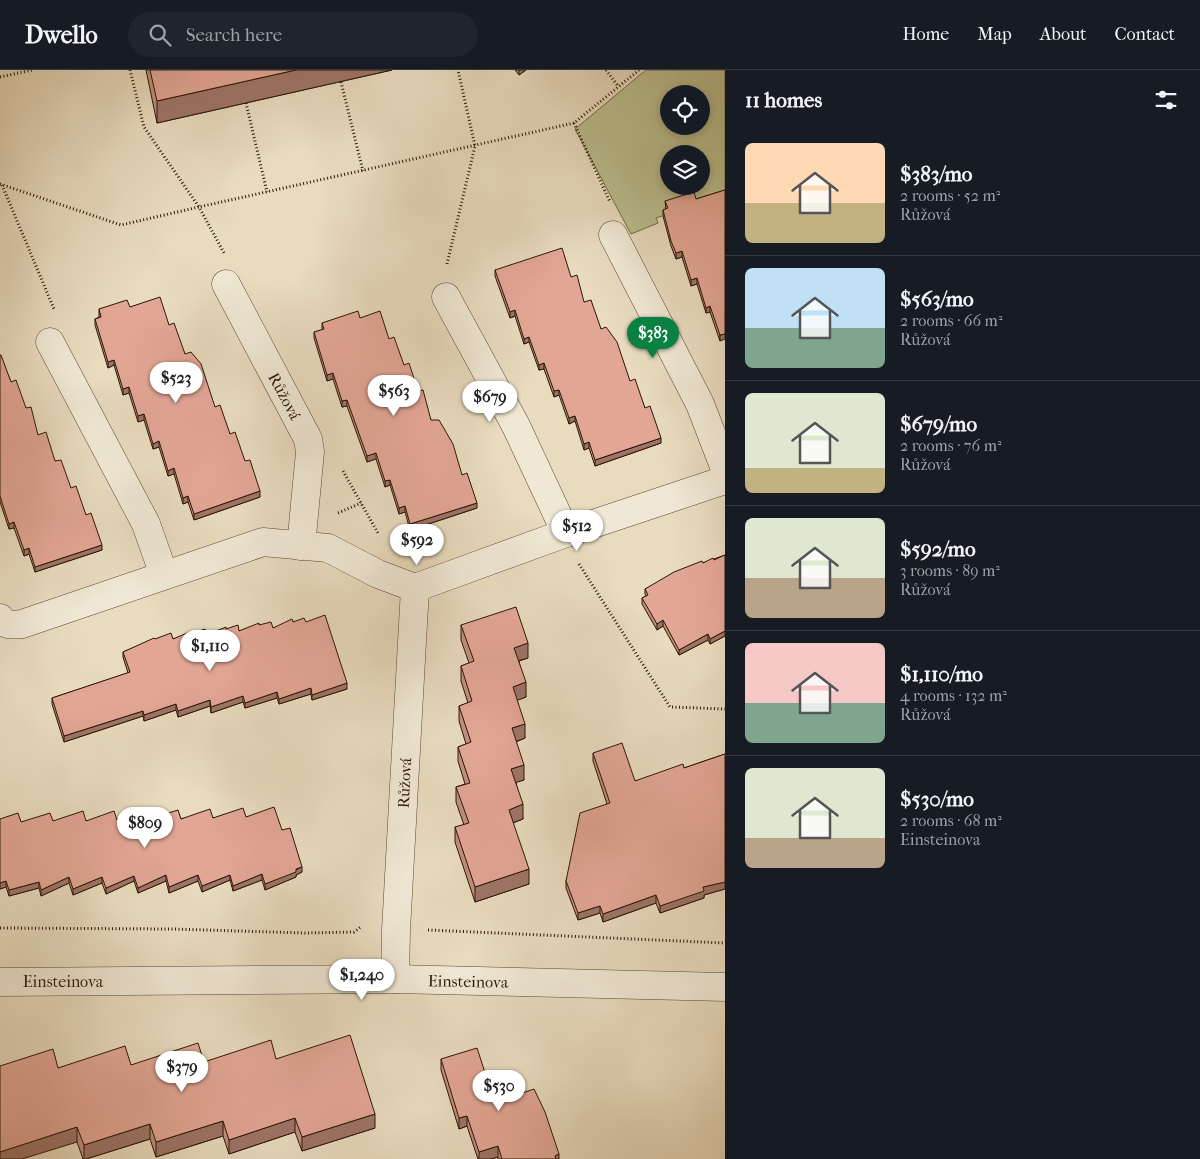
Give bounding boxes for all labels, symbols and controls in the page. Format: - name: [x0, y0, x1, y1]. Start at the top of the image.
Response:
- search box: [128, 12, 478, 57]
- text: Dwello: [25, 21, 98, 49]
- icon: search: [146, 21, 174, 49]
- text: Search here: [186, 24, 282, 46]
- text: Home: [902, 24, 949, 45]
- text: Map: [977, 24, 1012, 45]
- text: About: [1040, 24, 1086, 45]
- text: Contact: [1114, 24, 1175, 45]
- map controls: [660, 85, 710, 195]
- button: locate: [660, 85, 710, 135]
- icon: filters: [1152, 86, 1180, 114]
- text: 11 homes: [745, 88, 822, 112]
- button: layers: [660, 145, 710, 195]
- text: $383/mo: [900, 162, 972, 186]
- icon: home: [785, 163, 845, 223]
- text: 2 rooms · 52 m²: [900, 186, 1000, 205]
- text: Růžová: [900, 205, 951, 224]
- text: $563/mo: [900, 287, 974, 311]
- icon: home: [785, 288, 845, 348]
- text: 2 rooms · 66 m²: [900, 311, 1002, 330]
- pin: $383: [623, 316, 683, 359]
- text: $383: [638, 323, 668, 342]
- text: Růžová: [900, 330, 951, 349]
- pin: $523: [146, 362, 206, 404]
- text: $523: [161, 368, 191, 387]
- street label: Růžová: [264, 369, 305, 424]
- pin: $563: [364, 374, 424, 417]
- pin: $679: [460, 380, 520, 423]
- text: $563: [379, 381, 409, 400]
- text: $679: [473, 387, 507, 406]
- text: $679/mo: [900, 412, 977, 436]
- icon: home: [785, 413, 845, 473]
- text: 2 rooms · 76 m²: [900, 436, 1001, 455]
- text: Růžová: [900, 455, 951, 474]
- pin: $512: [547, 510, 607, 552]
- text: $512: [562, 516, 592, 535]
- pin: $592: [387, 524, 447, 566]
- text: $592: [401, 530, 433, 549]
- text: $592/mo: [900, 537, 976, 561]
- icon: home: [785, 538, 845, 598]
- text: 3 rooms · 89 m²: [900, 561, 1000, 580]
- text: Růžová: [900, 580, 951, 599]
- pin: $1,110: [169, 630, 251, 672]
- text: $1,110: [191, 636, 229, 655]
- text: $1,110/mo: [900, 662, 983, 686]
- icon: home: [785, 663, 845, 723]
- text: 4 rooms · 132 m²: [900, 686, 1007, 705]
- text: Růžová: [900, 705, 951, 724]
- street label: Růžová: [394, 757, 415, 809]
- text: $530/mo: [900, 787, 974, 811]
- icon: home: [785, 788, 845, 848]
- pin: $809: [115, 806, 175, 849]
- text: 2 rooms · 68 m²: [900, 811, 1002, 830]
- text: $809: [128, 813, 162, 832]
- text: Einsteinova: [900, 830, 980, 849]
- pin: $1,240: [321, 958, 403, 1001]
- text: $1,240: [340, 965, 384, 984]
- street label: Einsteinova: [428, 971, 509, 992]
- street label: Einsteinova: [23, 972, 104, 991]
- pin: $379: [152, 1050, 212, 1093]
- text: $379: [166, 1057, 198, 1076]
- pin: $530: [469, 1070, 529, 1112]
- text: $530: [483, 1076, 515, 1095]

